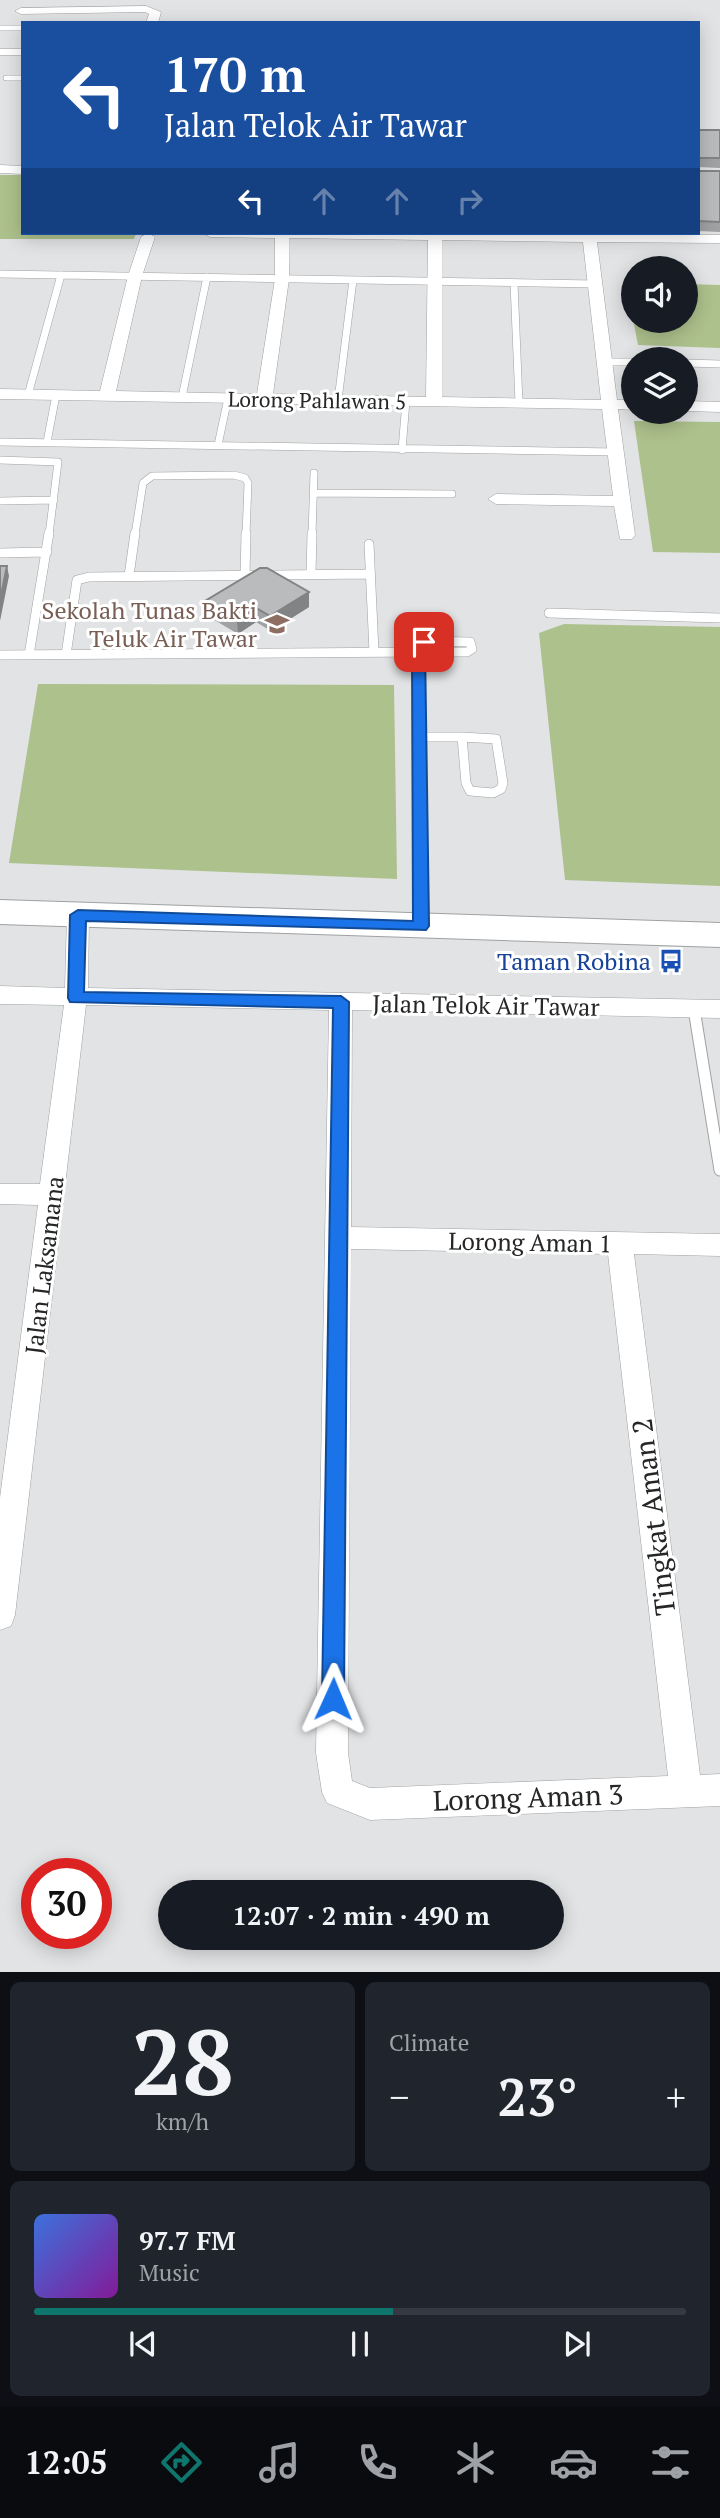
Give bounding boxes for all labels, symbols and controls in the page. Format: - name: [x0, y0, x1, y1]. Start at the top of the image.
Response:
- text: 170 m: [164, 41, 306, 106]
- icon: left: [49, 49, 140, 140]
- text: Jalan Telok Air Tawar: [164, 104, 467, 146]
- icon: left: [232, 182, 270, 220]
- icon: ahead: [305, 182, 343, 220]
- icon: ahead: [378, 182, 416, 220]
- icon: right: [451, 182, 489, 220]
- map controls: [621, 256, 698, 424]
- button: sound: [621, 256, 698, 333]
- button: layers: [621, 347, 698, 424]
- street label: Lorong Pahlawan 5: [228, 384, 406, 416]
- place label: Sekolah Tunas Bakti Teluk Air Tawar: [42, 594, 258, 654]
- school or university icon: Sekolah Tunas Bakti Teluk Air Tawar: [263, 610, 291, 638]
- pin: [394, 612, 454, 672]
- icon: arrive: [405, 623, 443, 661]
- place label: Taman Robina: [497, 945, 651, 977]
- bus stop icon: Taman Robina: [657, 947, 685, 975]
- street label: Jalan Telok Air Tawar: [372, 987, 601, 1023]
- street label: Jalan Laksamana: [17, 1174, 71, 1356]
- street label: Lorong Aman 1: [448, 1225, 612, 1259]
- street label: Tingkat Aman 2: [623, 1416, 683, 1618]
- position arrow: [296, 1662, 370, 1736]
- street label: Lorong Aman 3: [432, 1775, 624, 1819]
- speed limit sign: 30: [21, 1858, 112, 1949]
- text: 12:07 · 2 min · 490 m: [232, 1898, 490, 1932]
- text: 28: [131, 2000, 234, 2121]
- text: Climate: [389, 2027, 469, 2058]
- text: 23°: [497, 2062, 578, 2131]
- text: −: [389, 2072, 409, 2122]
- text: +: [666, 2072, 686, 2122]
- text: km/h: [156, 2106, 209, 2137]
- text: 97.7 FM: [139, 2223, 236, 2257]
- text: Music: [139, 2257, 200, 2288]
- icon: previous: [124, 2325, 162, 2363]
- icon: pause: [341, 2325, 379, 2363]
- icon: next: [558, 2325, 596, 2363]
- icon: directions: [157, 2438, 206, 2487]
- icon: music: [255, 2438, 304, 2487]
- icon: phone: [353, 2438, 402, 2487]
- icon: climate: [451, 2438, 500, 2487]
- icon: car: [549, 2438, 598, 2487]
- icon: filters: [646, 2438, 695, 2487]
- text: 12:05: [24, 2441, 108, 2483]

